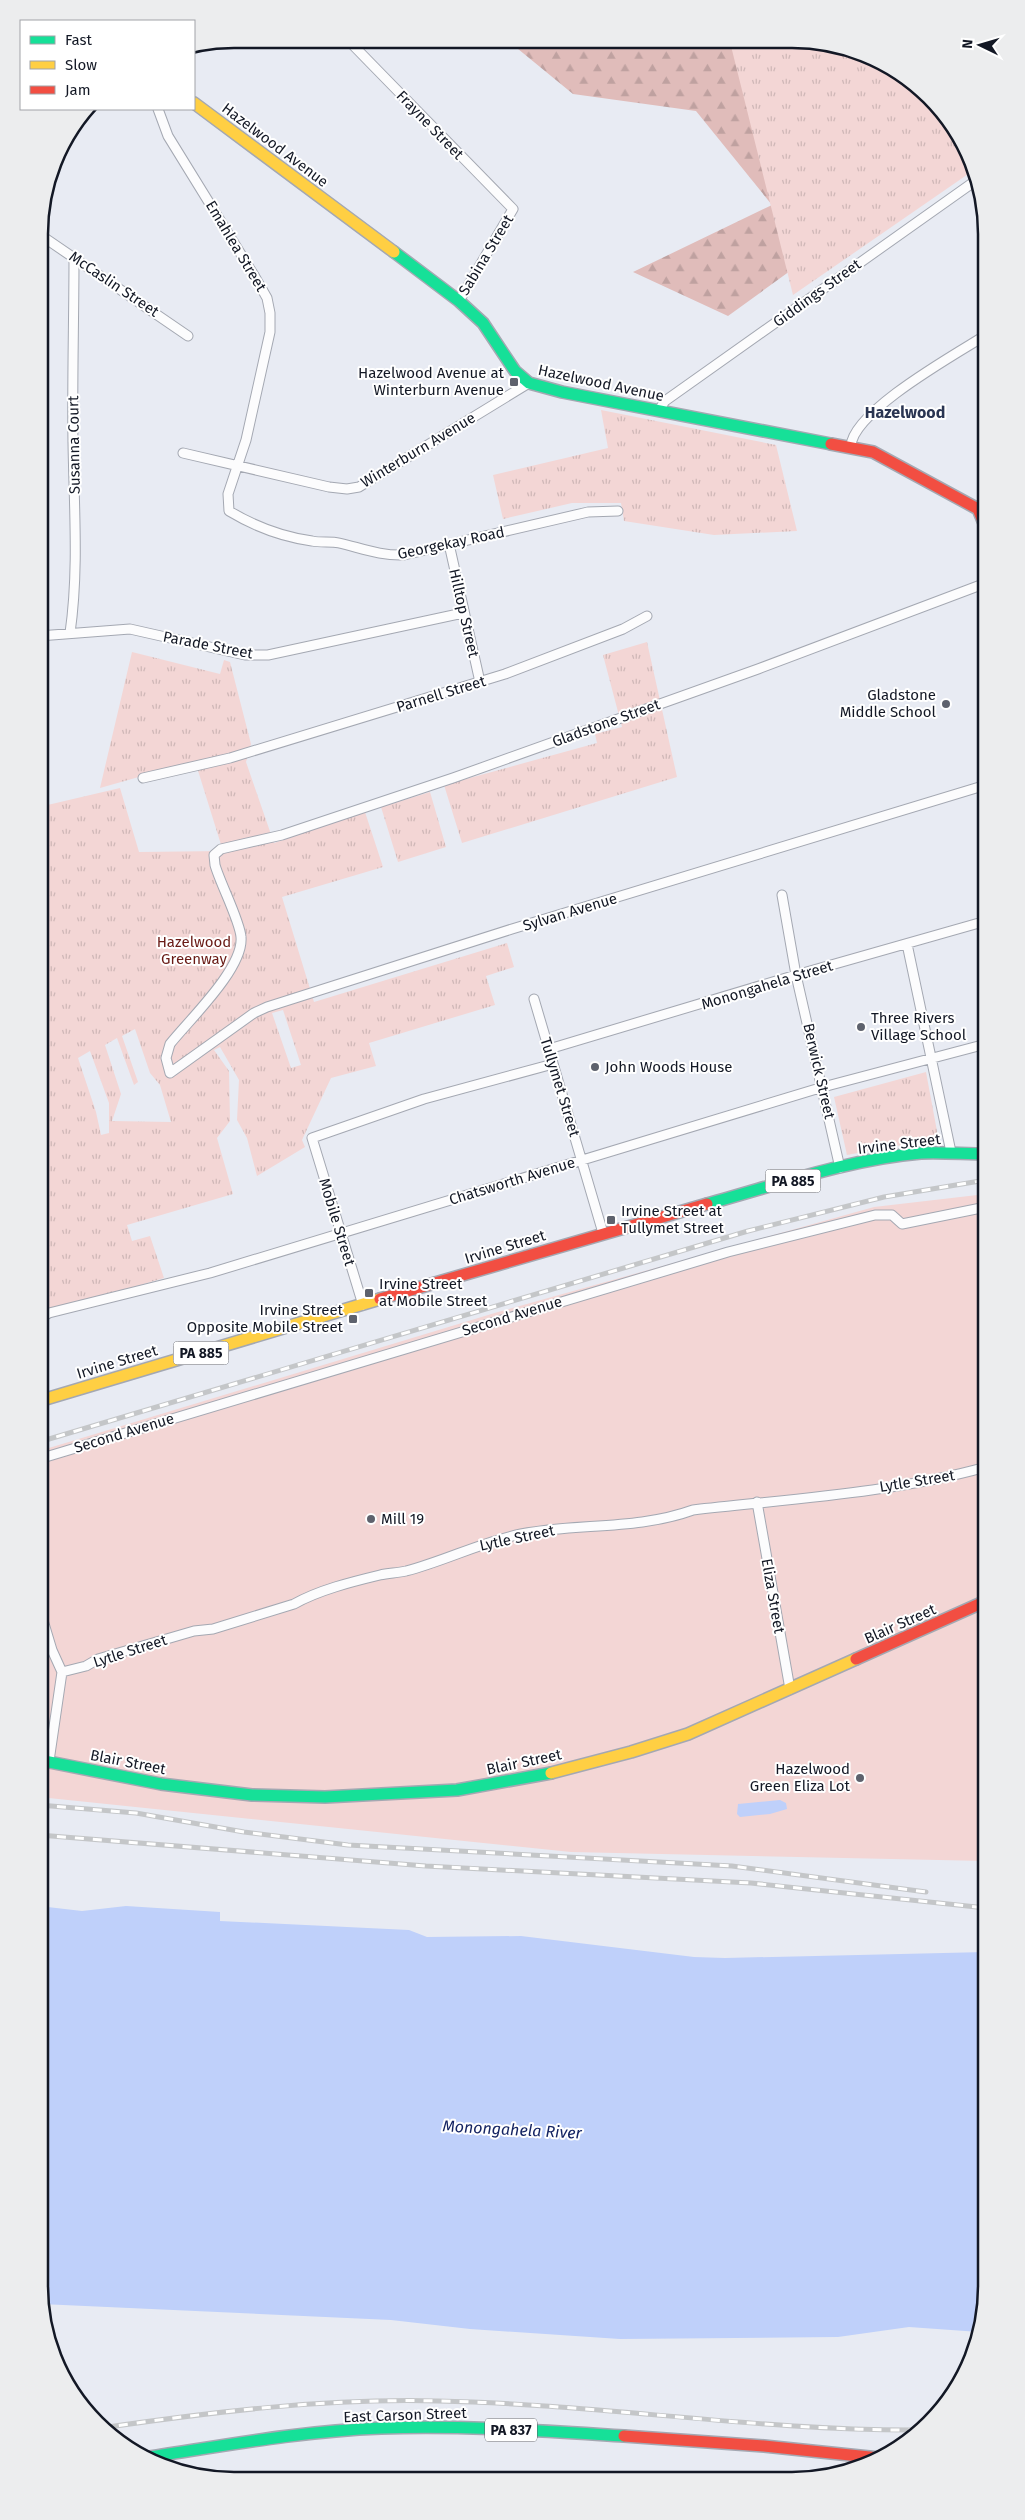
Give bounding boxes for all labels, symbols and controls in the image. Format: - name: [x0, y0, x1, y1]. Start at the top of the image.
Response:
- legend: [20, 20, 195, 110]
- north arrow: [955, 20, 1005, 70]
- text: Fast: [65, 31, 92, 49]
- text: N: [959, 39, 976, 49]
- text: Slow: [65, 56, 97, 74]
- text: Jam: [65, 81, 91, 99]
- street label: Frayne Street: [393, 87, 468, 164]
- street label: Hazelwood Avenue: [218, 99, 332, 191]
- street label: Emahlea Street: [202, 197, 271, 295]
- street label: Sabina Street: [455, 211, 517, 299]
- street label: McCaslin Street: [66, 247, 163, 321]
- street label: Giddings Street: [770, 255, 865, 331]
- street label: Hazelwood Avenue: [536, 361, 666, 405]
- place label: Hazelwood Avenue at Winterburn Avenue: [358, 364, 505, 399]
- marker: Hazelwood Avenue at Winterburn Avenue: [508, 376, 520, 388]
- street label: Susanna Court: [64, 395, 84, 494]
- district label: Hazelwood: [865, 403, 945, 422]
- street label: Winterburn Avenue: [357, 409, 479, 491]
- street label: Georgekay Road: [396, 523, 506, 563]
- street label: Hilltop Street: [445, 567, 483, 660]
- street label: Parade Street: [161, 627, 255, 663]
- street label: Parnell Street: [394, 672, 488, 716]
- place label: Gladstone Middle School: [840, 686, 937, 721]
- street label: Gladstone Street: [550, 695, 663, 751]
- marker: Gladstone Middle School: [940, 698, 952, 710]
- street label: Sylvan Avenue: [521, 889, 619, 935]
- park label: Hazelwood Greenway: [157, 933, 231, 968]
- street label: Monongahela Street: [699, 956, 835, 1014]
- place label: Three Rivers Village School: [871, 1009, 967, 1044]
- street label: Berwick Street: [799, 1021, 839, 1121]
- marker: Three Rivers Village School: [855, 1021, 867, 1033]
- street label: Tullymet Street: [536, 1035, 584, 1139]
- place label: John Woods House: [605, 1058, 732, 1076]
- marker: John Woods House: [589, 1061, 601, 1073]
- street label: Irvine Street: [856, 1130, 942, 1158]
- street label: Chatsworth Avenue: [447, 1153, 577, 1209]
- road number: PA 885: [766, 1170, 820, 1192]
- street label: Mobile Street: [315, 1176, 359, 1269]
- place label: Irvine Street at Tullymet Street: [621, 1202, 725, 1237]
- marker: Irvine Street at Tullymet Street: [605, 1214, 617, 1226]
- street label: Irvine Street: [462, 1226, 548, 1268]
- place label: Irvine Street at Mobile Street: [379, 1275, 488, 1310]
- marker: Irvine Street at Mobile Street: [363, 1287, 375, 1299]
- street label: Second Avenue: [460, 1292, 564, 1340]
- place label: Irvine Street Opposite Mobile Street: [187, 1301, 344, 1336]
- marker: Irvine Street Opposite Mobile Street: [347, 1313, 359, 1325]
- street label: Irvine Street: [74, 1341, 160, 1383]
- road number: PA 885: [174, 1342, 228, 1365]
- street label: Second Avenue: [72, 1409, 176, 1457]
- street label: Lytle Street: [878, 1466, 957, 1496]
- place label: Mill 19: [381, 1510, 424, 1528]
- marker: Mill 19: [365, 1513, 377, 1525]
- street label: Lytle Street: [478, 1521, 557, 1555]
- street label: Eliza Street: [758, 1557, 789, 1635]
- street label: Blair Street: [861, 1600, 939, 1648]
- street label: Lytle Street: [91, 1630, 170, 1671]
- street label: Blair Street: [485, 1745, 564, 1779]
- street label: Blair Street: [89, 1746, 168, 1778]
- place label: Hazelwood Green Eliza Lot: [750, 1760, 851, 1795]
- marker: Hazelwood Green Eliza Lot: [854, 1772, 866, 1784]
- water label: Monongahela River: [442, 2116, 583, 2143]
- street label: East Carson Street: [343, 2404, 468, 2426]
- road number: PA 837: [485, 2418, 537, 2442]

